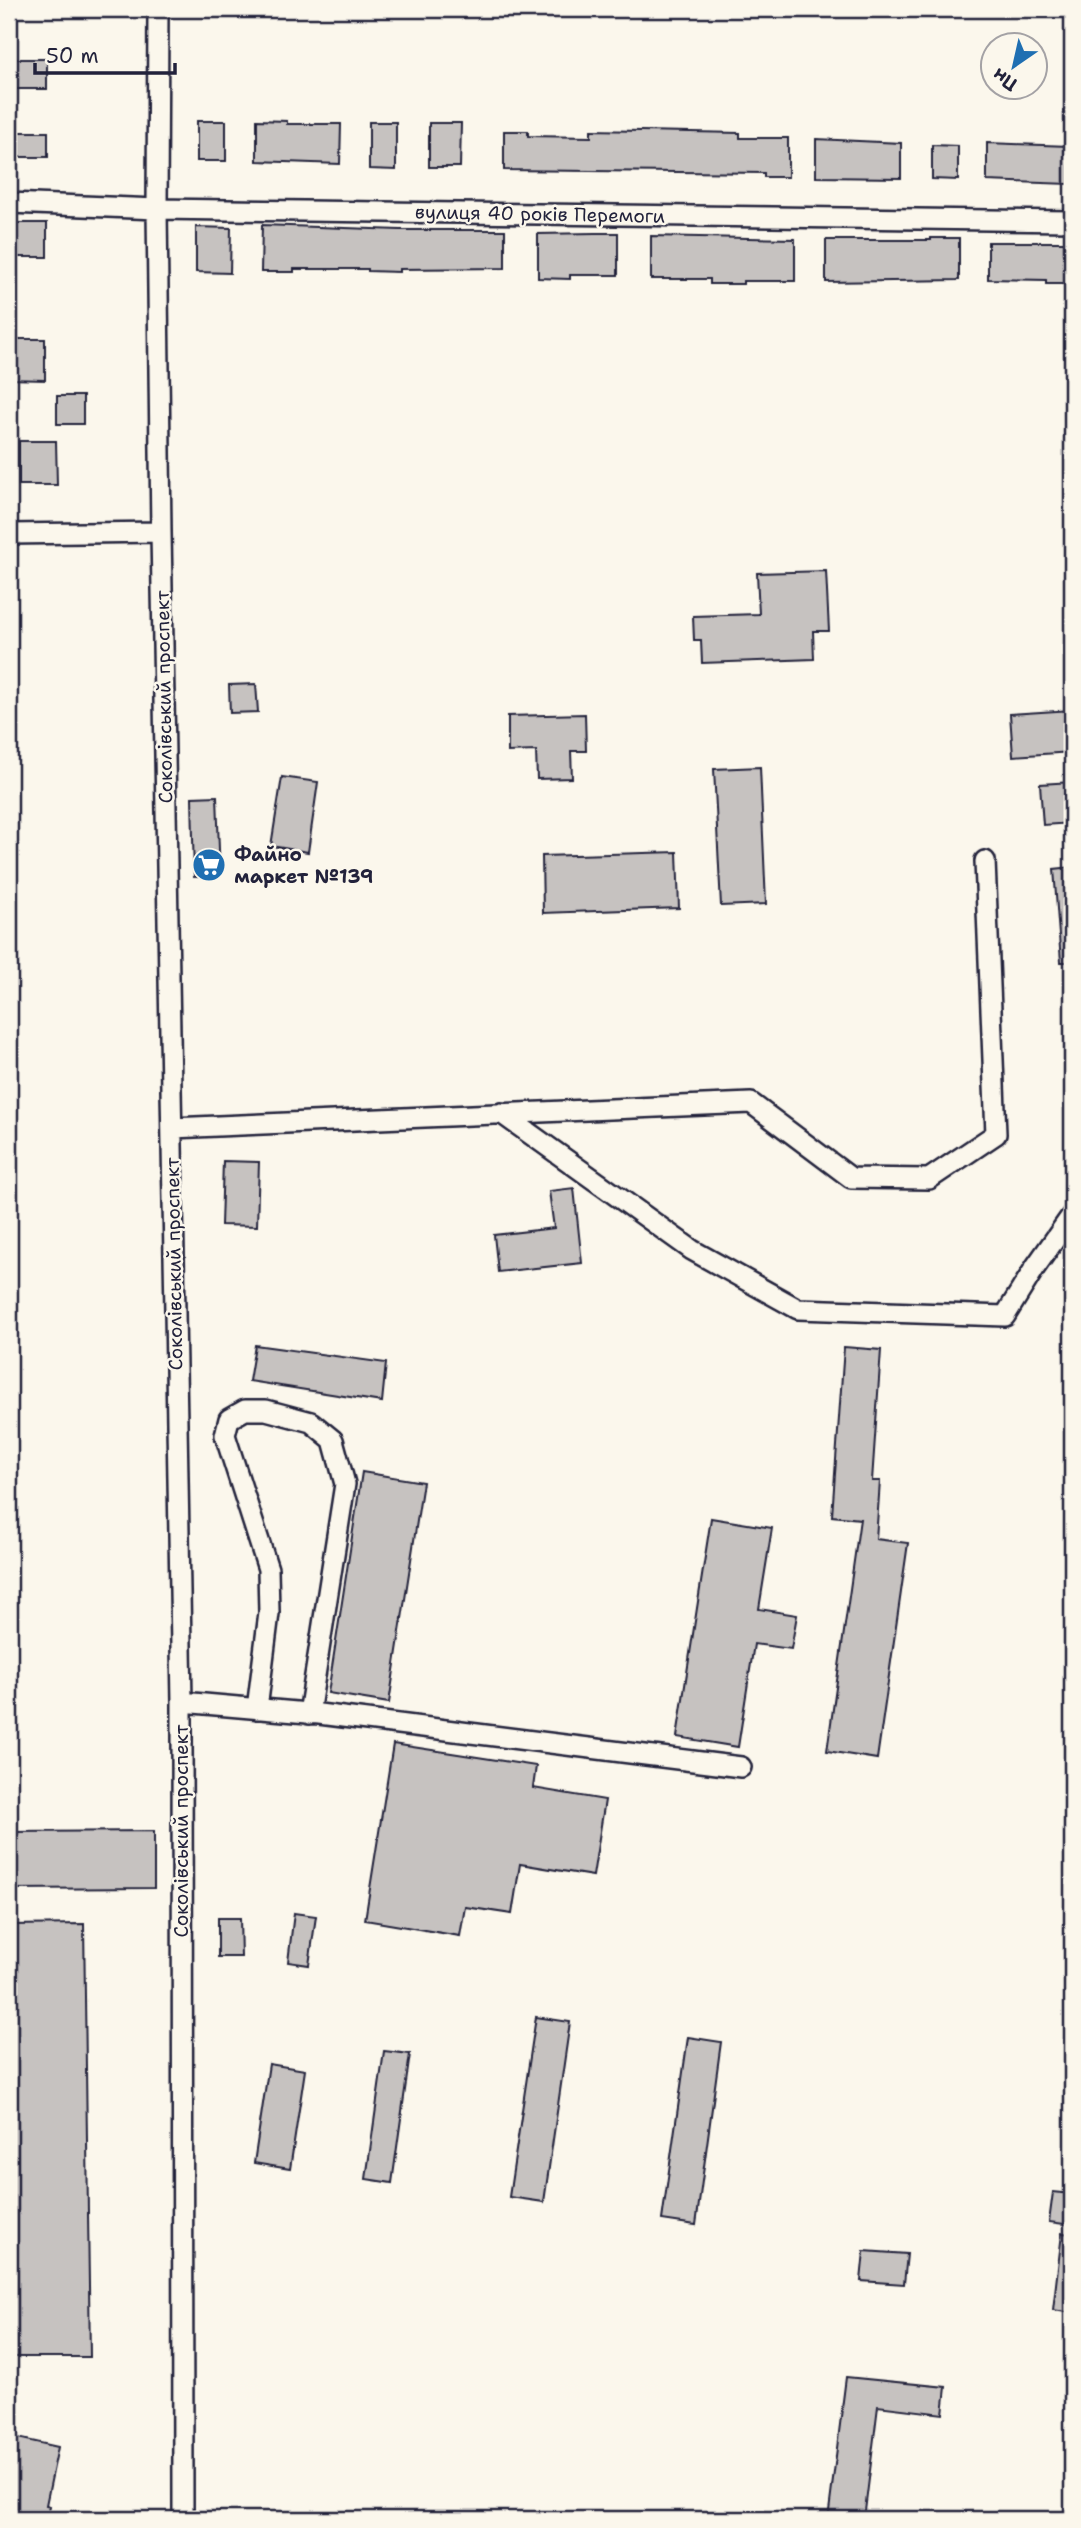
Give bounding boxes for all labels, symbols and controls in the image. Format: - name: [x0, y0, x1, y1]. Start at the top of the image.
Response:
- scale bar: [35, 32, 175, 76]
- north arrow: [979, 32, 1050, 102]
- text: 50 m: [46, 42, 99, 70]
- text: Пн: [987, 62, 1022, 97]
- street label: вулиця 40 років Перемоги: [415, 199, 665, 229]
- street label: Соколівський проспект: [150, 590, 178, 804]
- place label: Файно маркет №139: [234, 842, 373, 889]
- supermarket icon: Файно маркет №139: [190, 846, 228, 884]
- street label: Соколівський проспект: [160, 1157, 188, 1371]
- street label: Соколівський проспект: [169, 1724, 194, 1938]

